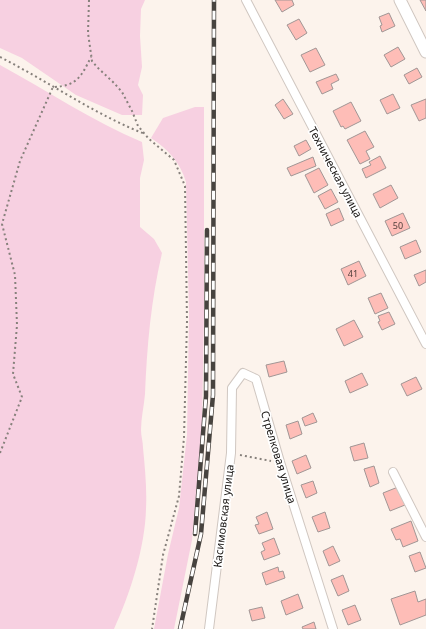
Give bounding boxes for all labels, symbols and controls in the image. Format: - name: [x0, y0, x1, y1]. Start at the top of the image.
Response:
- street label: Техническая улица: [306, 124, 366, 220]
- house number: 50: [393, 219, 403, 232]
- house number: 41: [348, 267, 358, 280]
- street label: Стрелковая улица: [258, 409, 300, 505]
- street label: Касимовская улица: [209, 464, 237, 568]

